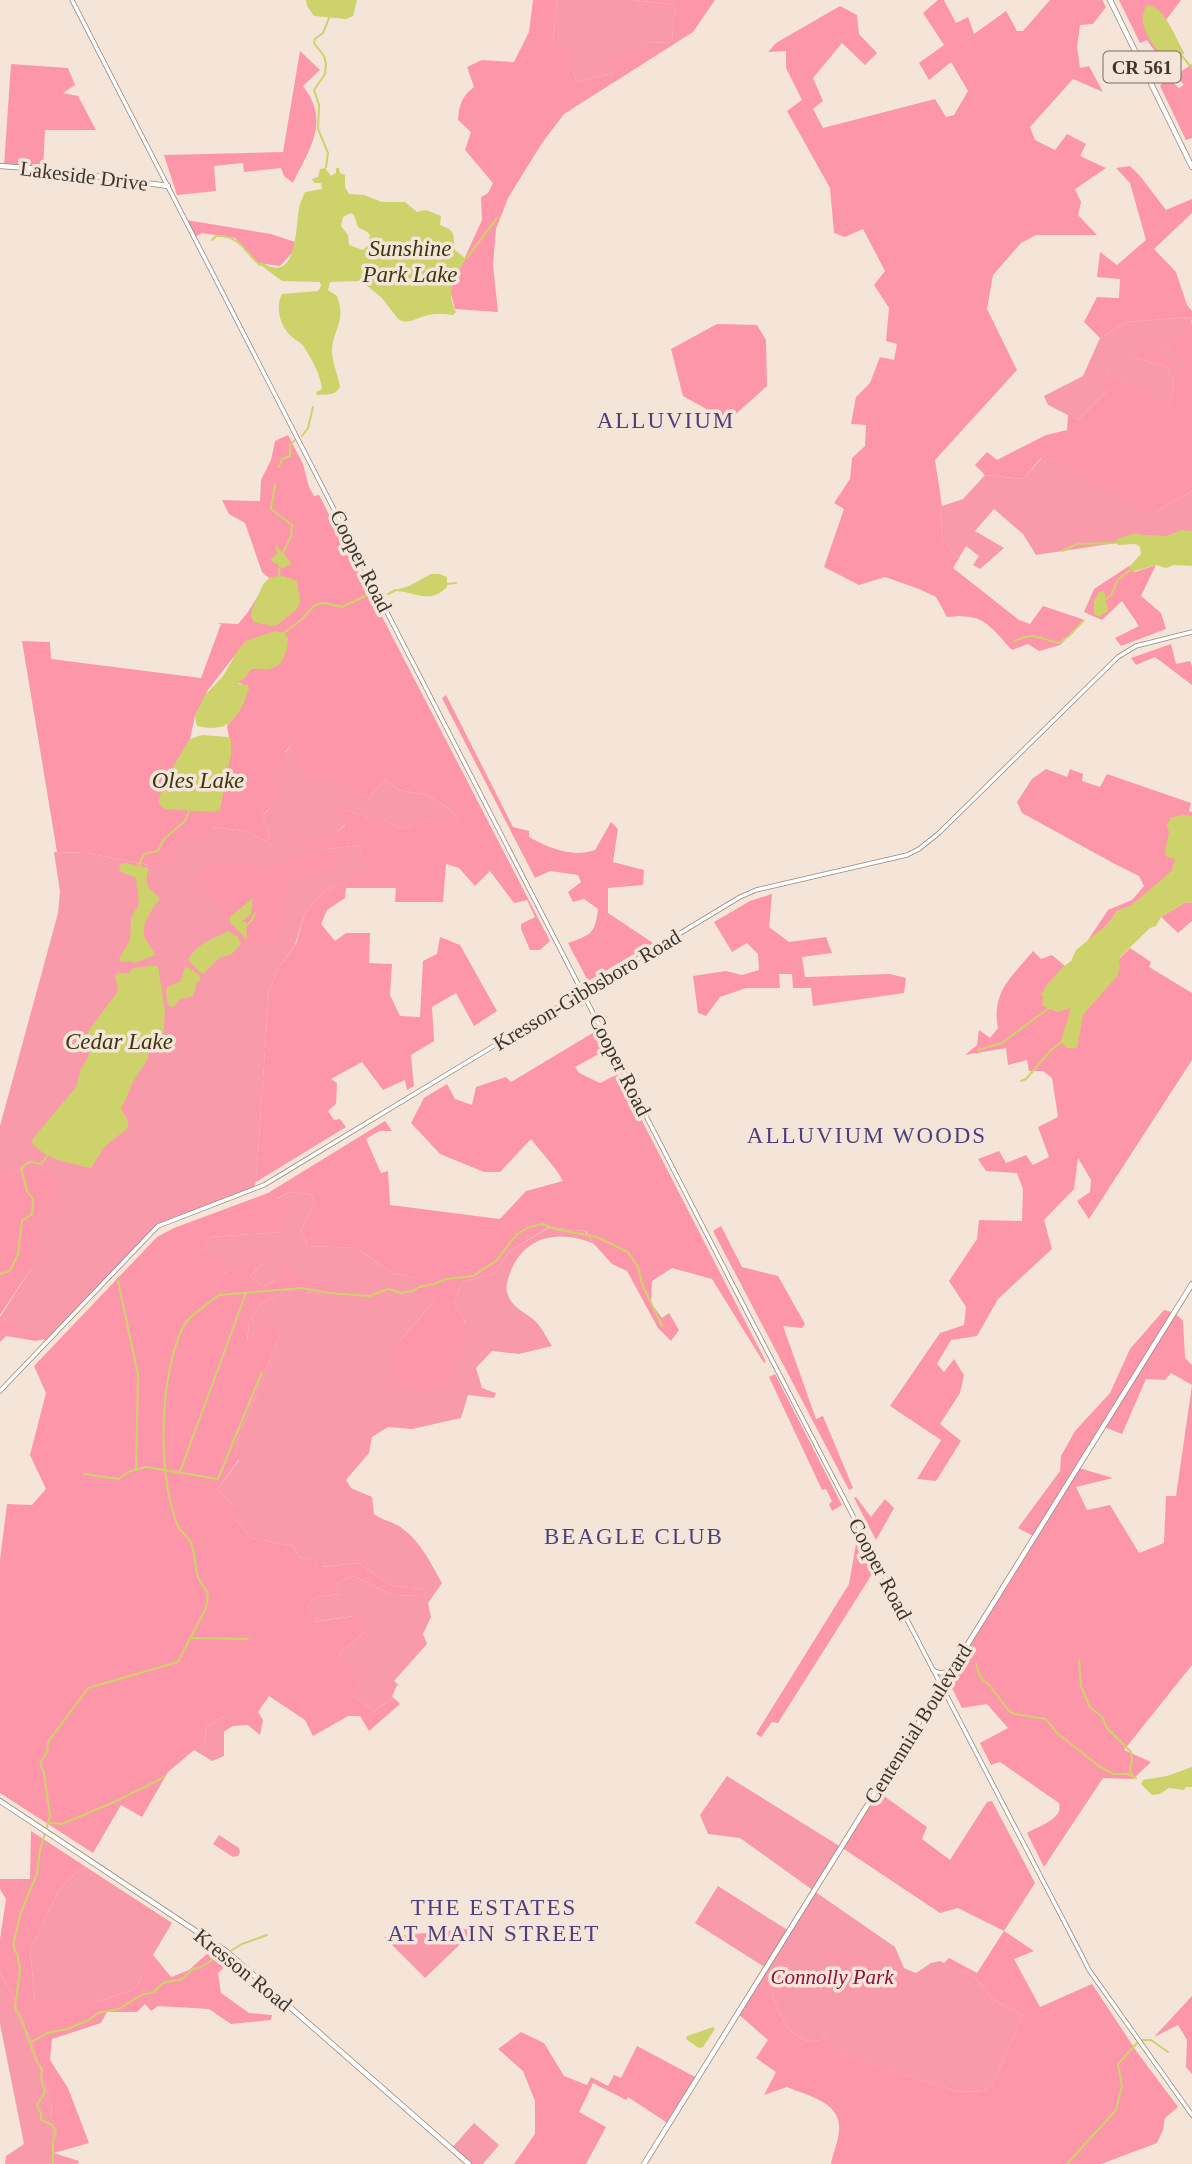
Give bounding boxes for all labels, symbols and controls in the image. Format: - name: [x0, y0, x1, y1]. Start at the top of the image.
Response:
- road number: CR 561: [1104, 52, 1180, 82]
- street label: Lakeside Drive: [19, 156, 149, 196]
- water label: Sunshine Park Lake: [361, 236, 458, 287]
- district label: ALLUVIUM: [597, 408, 735, 433]
- street label: Cooper Road: [325, 506, 397, 617]
- water label: Oles Lake: [152, 768, 244, 793]
- street label: Kresson-Gibbsboro Road: [489, 924, 685, 1055]
- street label: Cooper Road: [584, 1010, 656, 1121]
- water label: Cedar Lake: [65, 1029, 173, 1054]
- district label: ALLUVIUM WOODS: [747, 1123, 987, 1148]
- street label: Cooper Road: [843, 1514, 917, 1624]
- district label: BEAGLE CLUB: [544, 1524, 724, 1549]
- street label: Centennial Boulevard: [859, 1639, 977, 1808]
- district label: THE ESTATES AT MAIN STREET: [388, 1895, 600, 1946]
- street label: Kresson Road: [189, 1923, 297, 2017]
- park label: Connolly Park: [770, 1965, 894, 1989]

